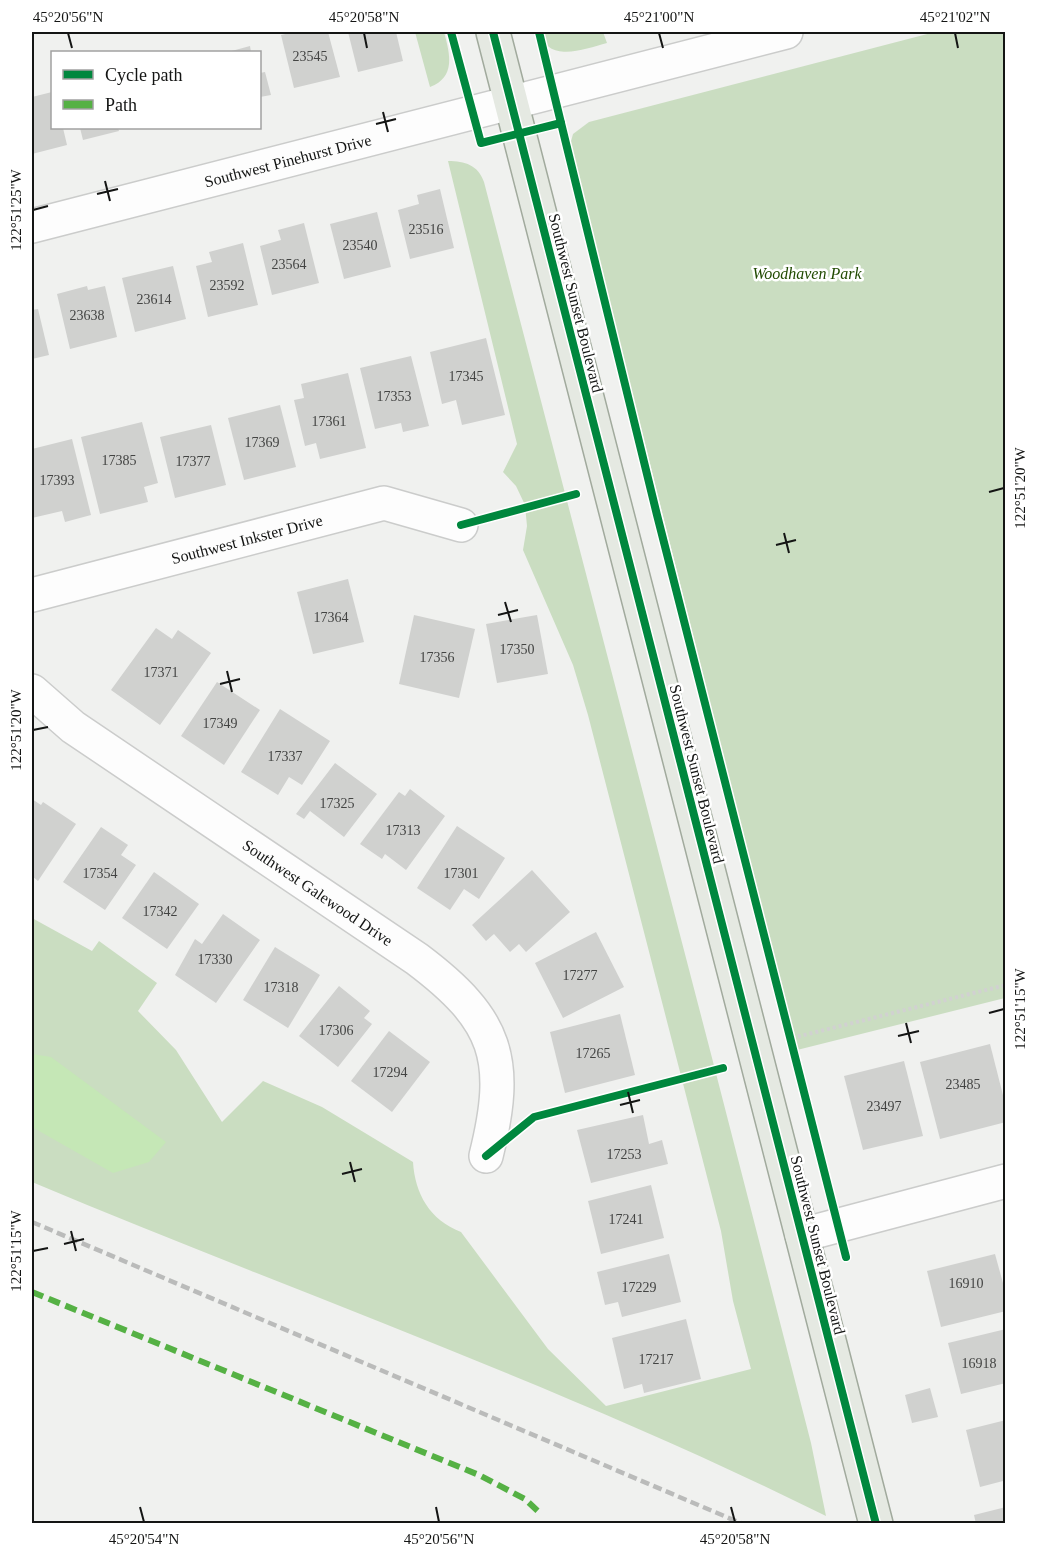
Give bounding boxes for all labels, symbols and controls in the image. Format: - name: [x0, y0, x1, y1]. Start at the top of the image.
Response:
- text: 45°20'56"N: [33, 9, 103, 25]
- text: 45°20'58"N: [329, 9, 399, 25]
- text: 45°21'00"N: [624, 9, 694, 25]
- text: 45°21'02"N: [920, 9, 990, 25]
- house number: 23545: [293, 49, 328, 64]
- legend: [51, 51, 261, 129]
- text: Cycle path: [105, 65, 182, 85]
- text: Path: [105, 95, 137, 115]
- street label: Southwest Pinehurst Drive: [202, 131, 373, 190]
- text: 122°51'25"W: [8, 168, 24, 251]
- street label: Southwest Sunset Boulevard: [545, 212, 607, 394]
- house number: 23516: [409, 222, 444, 237]
- house number: 23540: [343, 238, 378, 253]
- house number: 23564: [272, 257, 307, 272]
- park label: Woodhaven Park: [752, 265, 862, 282]
- house number: 23592: [210, 278, 245, 293]
- house number: 23614: [137, 292, 172, 307]
- house number: 23638: [70, 308, 105, 323]
- house number: 17345: [449, 369, 484, 384]
- house number: 17353: [377, 389, 412, 404]
- house number: 17361: [312, 414, 347, 429]
- house number: 17369: [245, 435, 280, 450]
- text: 122°51'20"W: [1012, 446, 1028, 529]
- house number: 17385: [102, 453, 137, 468]
- house number: 17377: [176, 454, 211, 469]
- house number: 17393: [40, 473, 75, 488]
- street label: Southwest Inkster Drive: [169, 511, 324, 567]
- house number: 17364: [314, 610, 349, 625]
- house number: 17350: [500, 642, 535, 657]
- house number: 17356: [420, 650, 455, 665]
- house number: 17371: [144, 665, 179, 680]
- street label: Southwest Sunset Boulevard: [666, 683, 728, 865]
- text: 122°51'20"W: [8, 688, 24, 771]
- house number: 17349: [203, 716, 238, 731]
- house number: 17337: [268, 749, 303, 764]
- house number: 17325: [320, 796, 355, 811]
- house number: 17313: [386, 823, 421, 838]
- street label: Southwest Galewood Drive: [240, 836, 396, 949]
- house number: 17354: [83, 866, 118, 881]
- house number: 17301: [444, 866, 479, 881]
- house number: 17342: [143, 904, 178, 919]
- house number: 17330: [198, 952, 233, 967]
- text: 122°51'15"W: [1012, 967, 1028, 1050]
- house number: 17277: [563, 968, 598, 983]
- house number: 17318: [264, 980, 299, 995]
- house number: 17306: [319, 1023, 354, 1038]
- house number: 17265: [576, 1046, 611, 1061]
- house number: 17294: [373, 1065, 408, 1080]
- house number: 23485: [946, 1077, 981, 1092]
- house number: 23497: [867, 1099, 902, 1114]
- house number: 17253: [607, 1147, 642, 1162]
- street label: Southwest Sunset Boulevard: [787, 1154, 849, 1336]
- text: 122°51'15"W: [8, 1209, 24, 1292]
- house number: 17241: [609, 1212, 644, 1227]
- house number: 16910: [949, 1276, 984, 1291]
- house number: 17229: [622, 1280, 657, 1295]
- house number: 17217: [639, 1352, 674, 1367]
- house number: 16918: [962, 1356, 997, 1371]
- text: 45°20'54"N: [109, 1531, 179, 1547]
- text: 45°20'56"N: [404, 1531, 474, 1547]
- text: 45°20'58"N: [700, 1531, 770, 1547]

